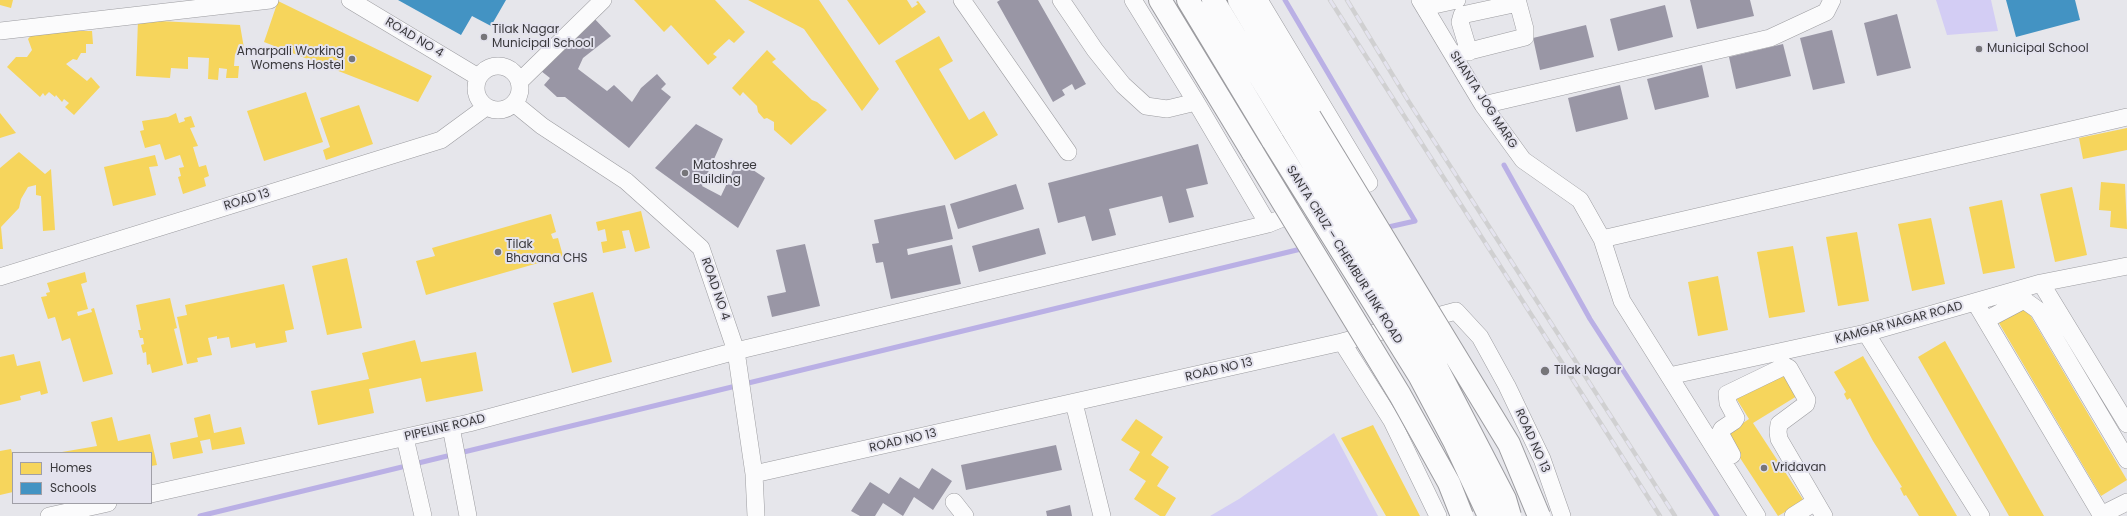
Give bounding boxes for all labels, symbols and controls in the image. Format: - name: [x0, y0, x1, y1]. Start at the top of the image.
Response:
- street label: ROAD NO 4: [382, 15, 446, 61]
- place label: Tilak Nagar Municipal School: [492, 23, 594, 51]
- marker: Tilak Nagar Municipal School: [479, 32, 489, 42]
- place label: Municipal School: [1987, 42, 2089, 56]
- marker: Municipal School: [1974, 44, 1984, 54]
- place label: Amarpali Working Womens Hostel: [237, 45, 344, 73]
- street label: SHANTA JOG MARG: [1446, 49, 1520, 151]
- marker: Amarpali Working Womens Hostel: [347, 54, 357, 64]
- place label: Matoshree Building: [693, 159, 757, 187]
- street label: SANTA CRUZ – CHEMBUR LINK ROAD: [1283, 163, 1405, 347]
- marker: Matoshree Building: [680, 168, 690, 178]
- street label: ROAD 13: [222, 186, 272, 214]
- place label: Tilak Bhavana CHS: [506, 238, 588, 266]
- marker: Tilak Bhavana CHS: [493, 247, 503, 257]
- street label: ROAD NO 4: [698, 256, 732, 322]
- street label: KAMGAR NAGAR ROAD: [1834, 299, 1964, 347]
- street label: ROAD NO 13: [1184, 355, 1254, 385]
- place label: Tilak Nagar: [1554, 364, 1621, 378]
- marker: Tilak Nagar: [1539, 365, 1551, 377]
- street label: ROAD NO 13: [1511, 407, 1553, 475]
- street label: PIPELINE ROAD: [403, 412, 487, 444]
- street label: ROAD NO 13: [868, 426, 938, 456]
- legend: [12, 452, 152, 504]
- text: Homes: [50, 459, 92, 476]
- place label: Vridavan: [1772, 461, 1826, 475]
- marker: Vridavan: [1759, 463, 1769, 473]
- text: Schools: [50, 479, 97, 496]

